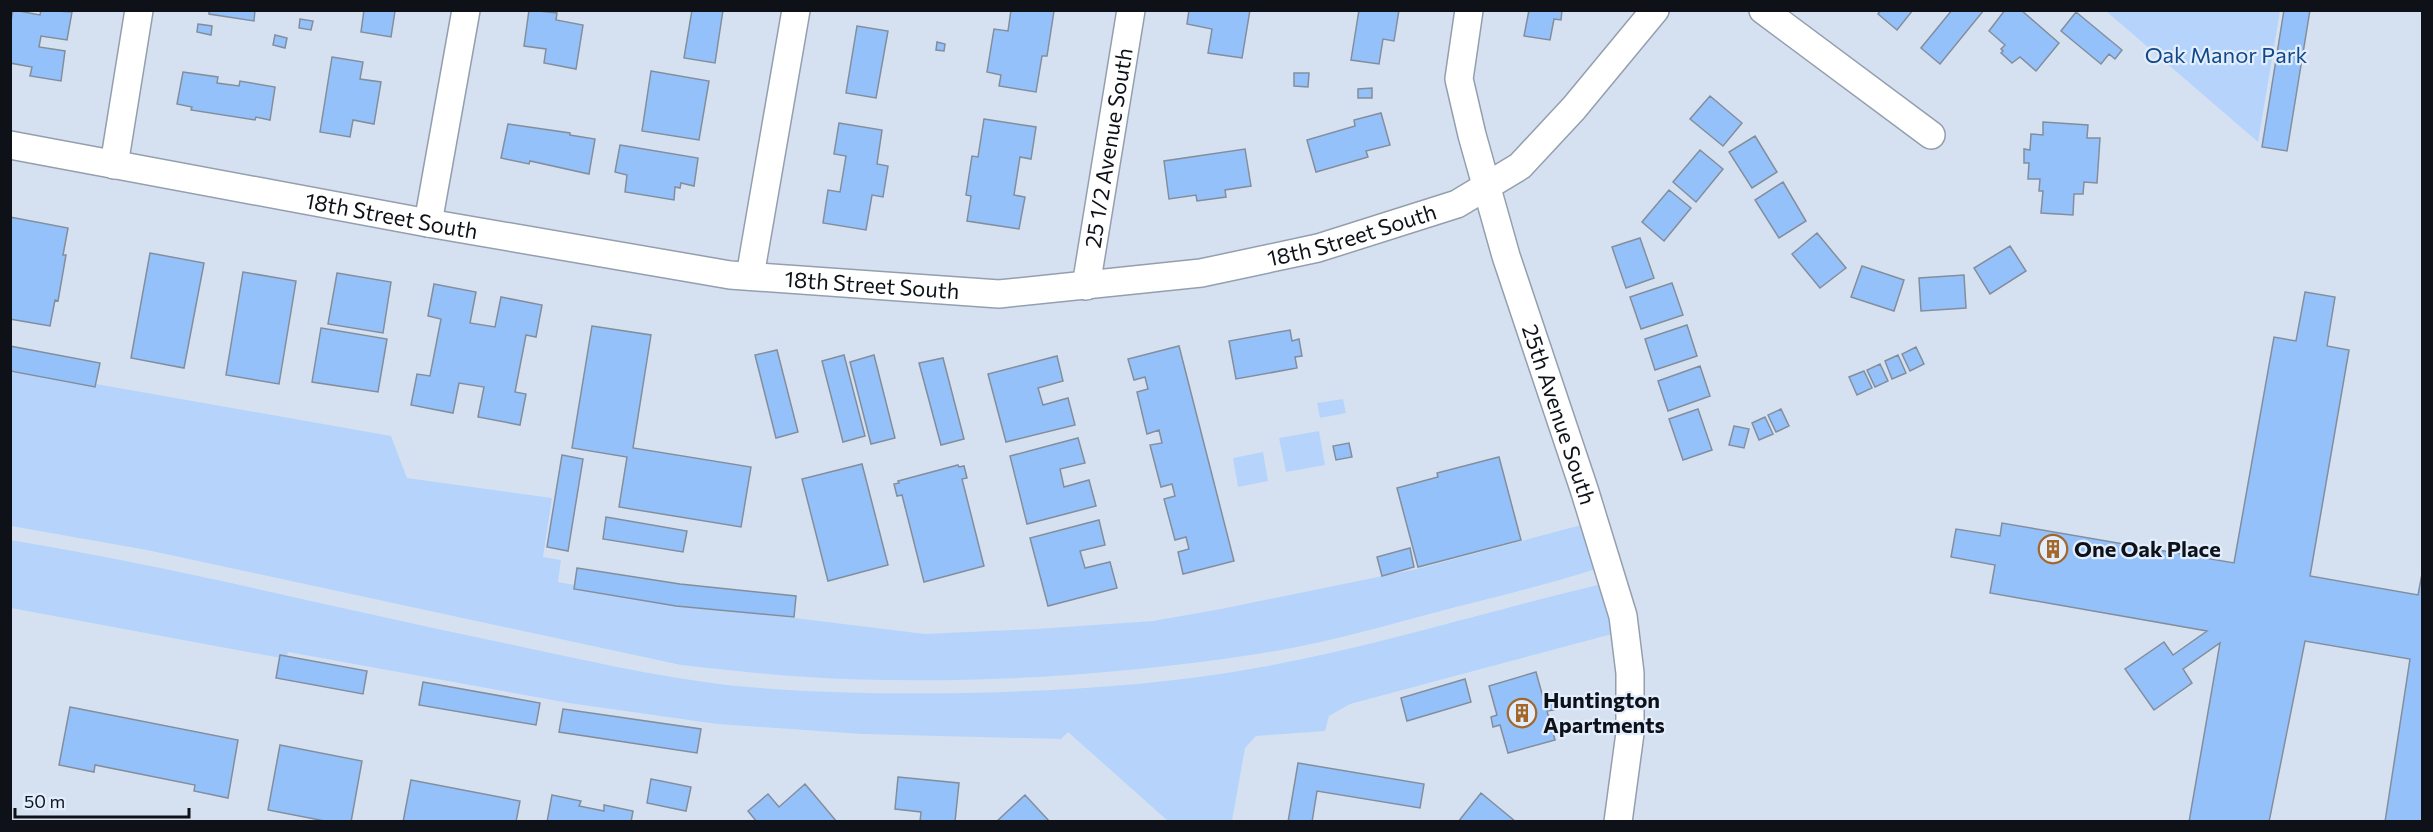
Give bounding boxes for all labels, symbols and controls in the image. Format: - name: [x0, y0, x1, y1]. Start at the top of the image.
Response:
- park label: Oak Manor Park: [2145, 41, 2307, 68]
- street label: 25 1/2 Avenue South: [1078, 46, 1138, 250]
- street label: 18th Street South: [303, 186, 480, 244]
- street label: 18th Street South: [1265, 197, 1440, 271]
- street label: 18th Street South: [784, 265, 960, 304]
- street label: 25th Avenue South: [1517, 321, 1602, 508]
- building icon: One Oak Place: [2037, 533, 2069, 565]
- place label: One Oak Place: [2074, 535, 2221, 562]
- place label: Huntington Apartments: [1543, 686, 1665, 738]
- building icon: Huntington Apartments: [1506, 697, 1538, 729]
- scale bar: [15, 781, 189, 819]
- text: 50 m: [24, 790, 65, 812]

